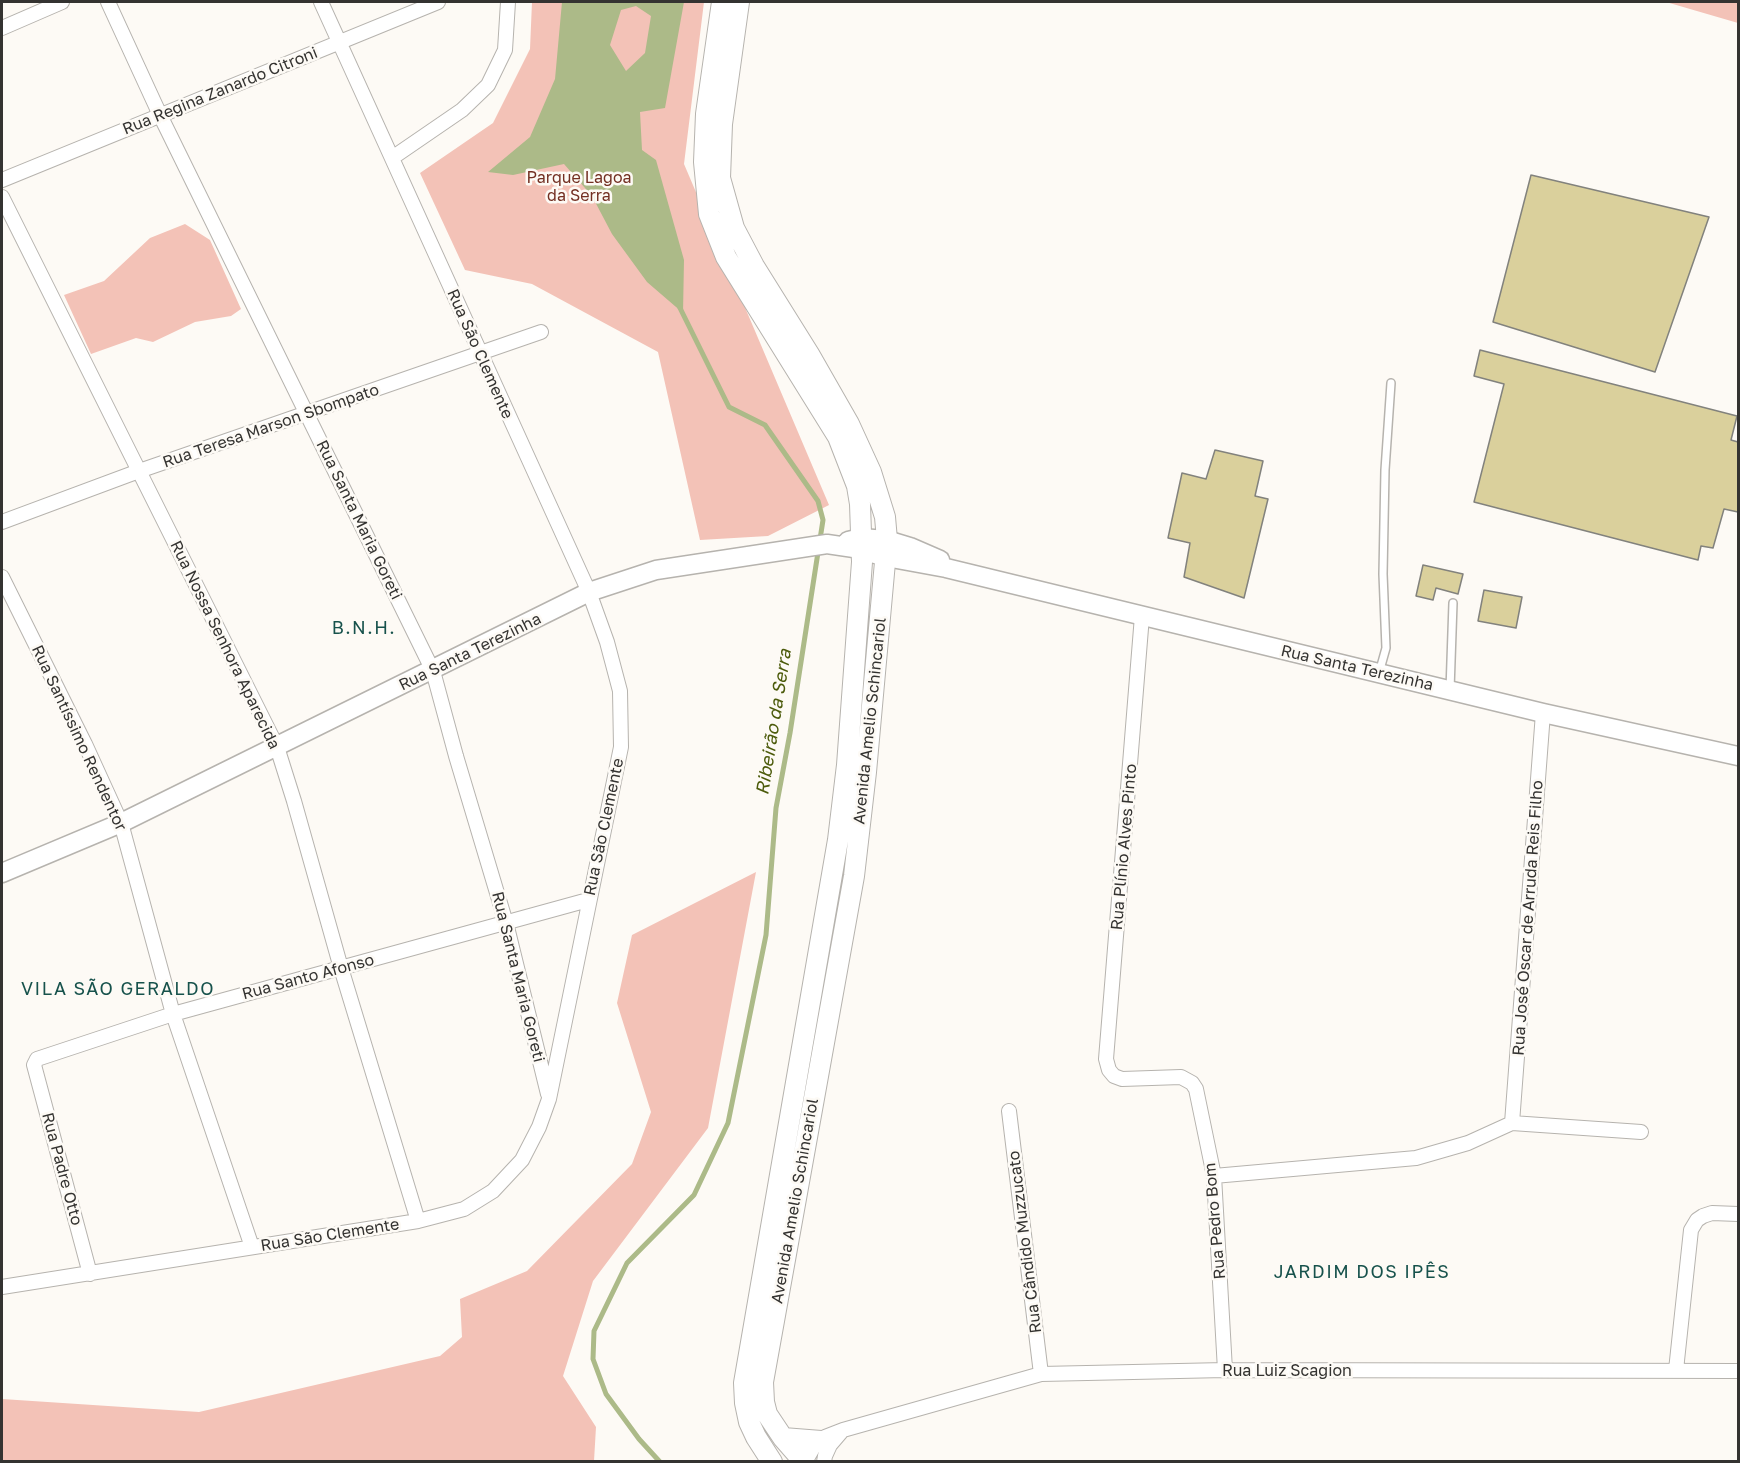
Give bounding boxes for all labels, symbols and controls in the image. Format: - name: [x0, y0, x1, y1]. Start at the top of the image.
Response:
- street label: Rua Regina Zanardo Citroni: [120, 43, 320, 139]
- park label: Parque Lagoa da Serra: [526, 168, 632, 206]
- street label: Rua São Clemente: [443, 286, 517, 422]
- street label: Rua Teresa Marson Sbompato: [160, 380, 382, 472]
- street label: Rua Santa Maria Goreti: [312, 437, 406, 603]
- street label: Rua Nossa Senhora Aparecida: [166, 538, 284, 752]
- street label: Rua Santa Terezinha: [396, 609, 544, 695]
- district label: B.N.H.: [332, 617, 396, 639]
- street label: Avenida Amelio Schincariol: [850, 617, 890, 825]
- street label: Rua Santa Terezinha: [1279, 641, 1435, 695]
- street label: Rua Santíssimo Rendentor: [27, 642, 131, 834]
- water label: Ribeirão da Serra: [752, 647, 796, 797]
- street label: Rua São Clemente: [580, 756, 628, 898]
- street label: Rua Plínio Alves Pinto: [1107, 763, 1141, 931]
- street label: Rua José Oscar de Arruda Reis Filho: [1509, 780, 1547, 1056]
- street label: Rua Santa Maria Goreti: [488, 890, 548, 1064]
- street label: Rua Santo Afonso: [240, 950, 376, 1004]
- district label: VILA SÃO GERALDO: [21, 978, 215, 1000]
- street label: Avenida Amelio Schincariol: [768, 1097, 822, 1305]
- street label: Rua Padre Otto: [38, 1111, 86, 1227]
- street label: Rua Cândido Muzzucato: [1004, 1150, 1046, 1334]
- street label: Rua Pedro Bom: [1200, 1162, 1230, 1280]
- street label: Rua São Clemente: [259, 1215, 401, 1255]
- district label: JARDIM DOS IPÊS: [1274, 1261, 1450, 1283]
- street label: Rua Luiz Scagion: [1222, 1361, 1352, 1381]

